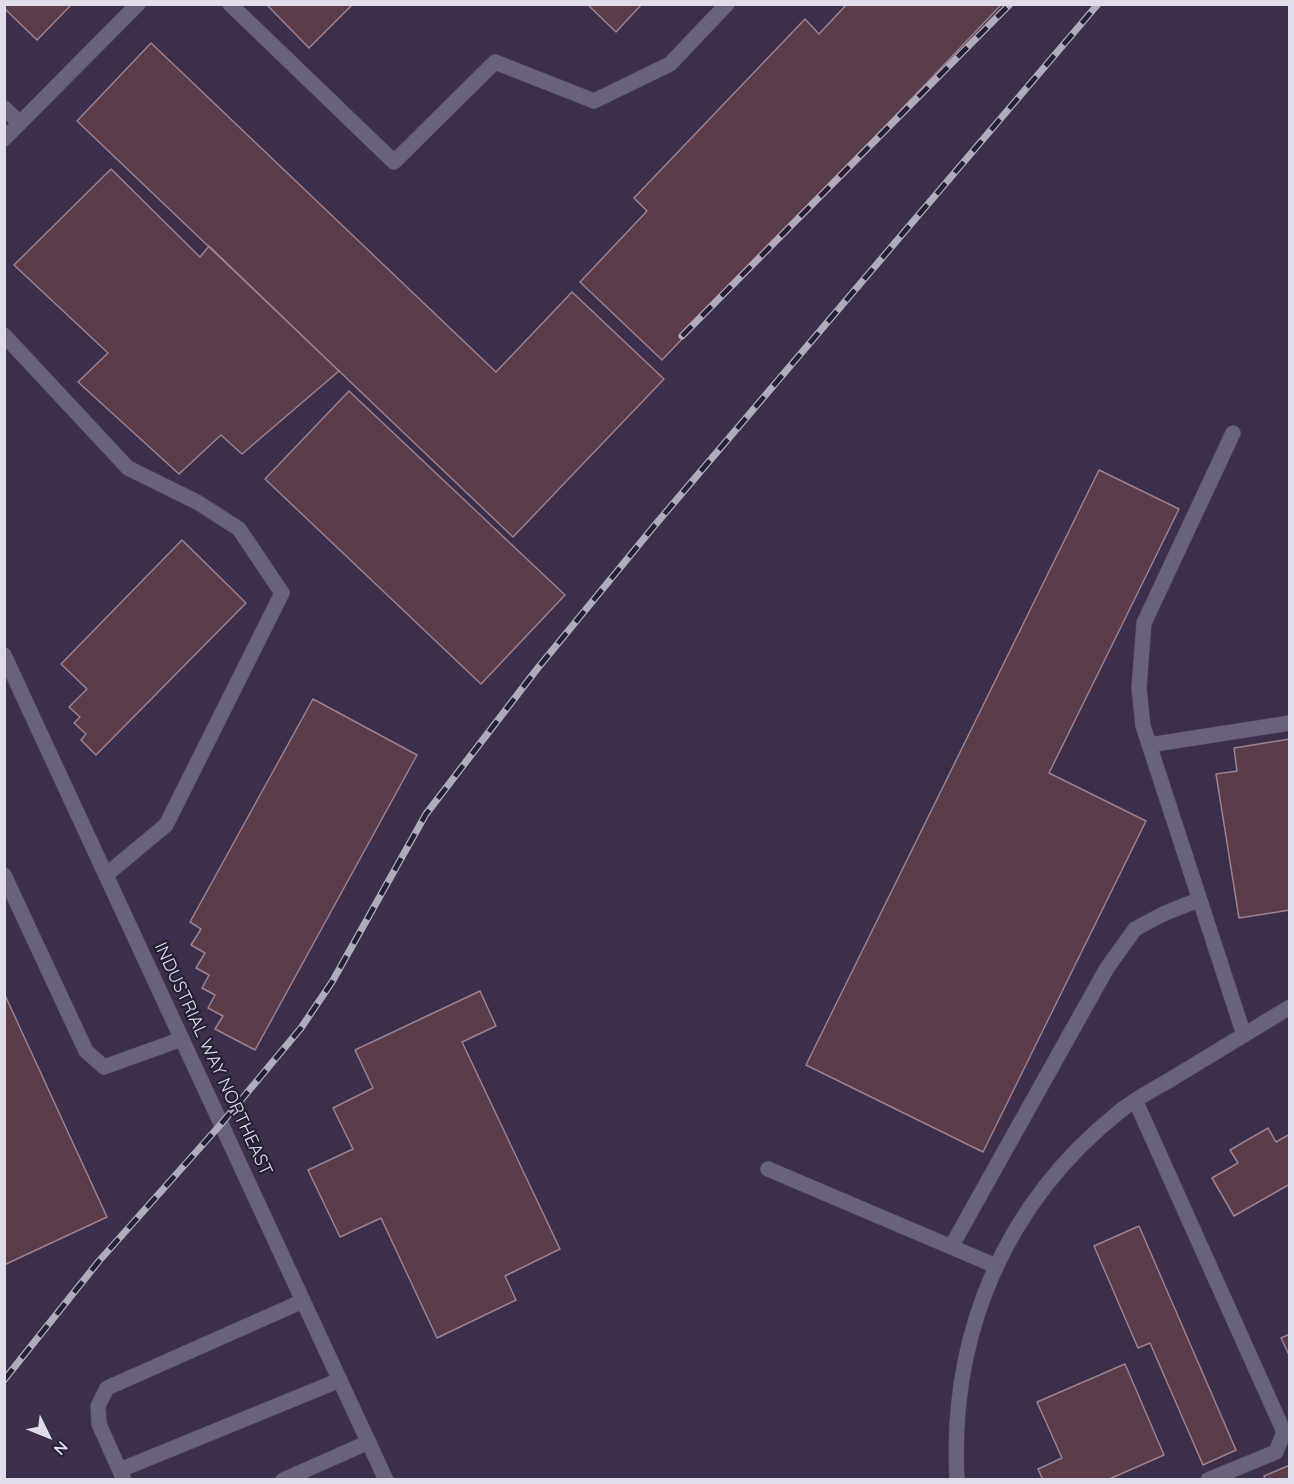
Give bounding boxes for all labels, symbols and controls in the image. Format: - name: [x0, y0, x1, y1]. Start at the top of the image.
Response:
- street label: INDUSTRIAL WAY NORTHEAST: [149, 939, 277, 1179]
- north arrow: [18, 1406, 78, 1466]
- text: N: [50, 1437, 72, 1459]

